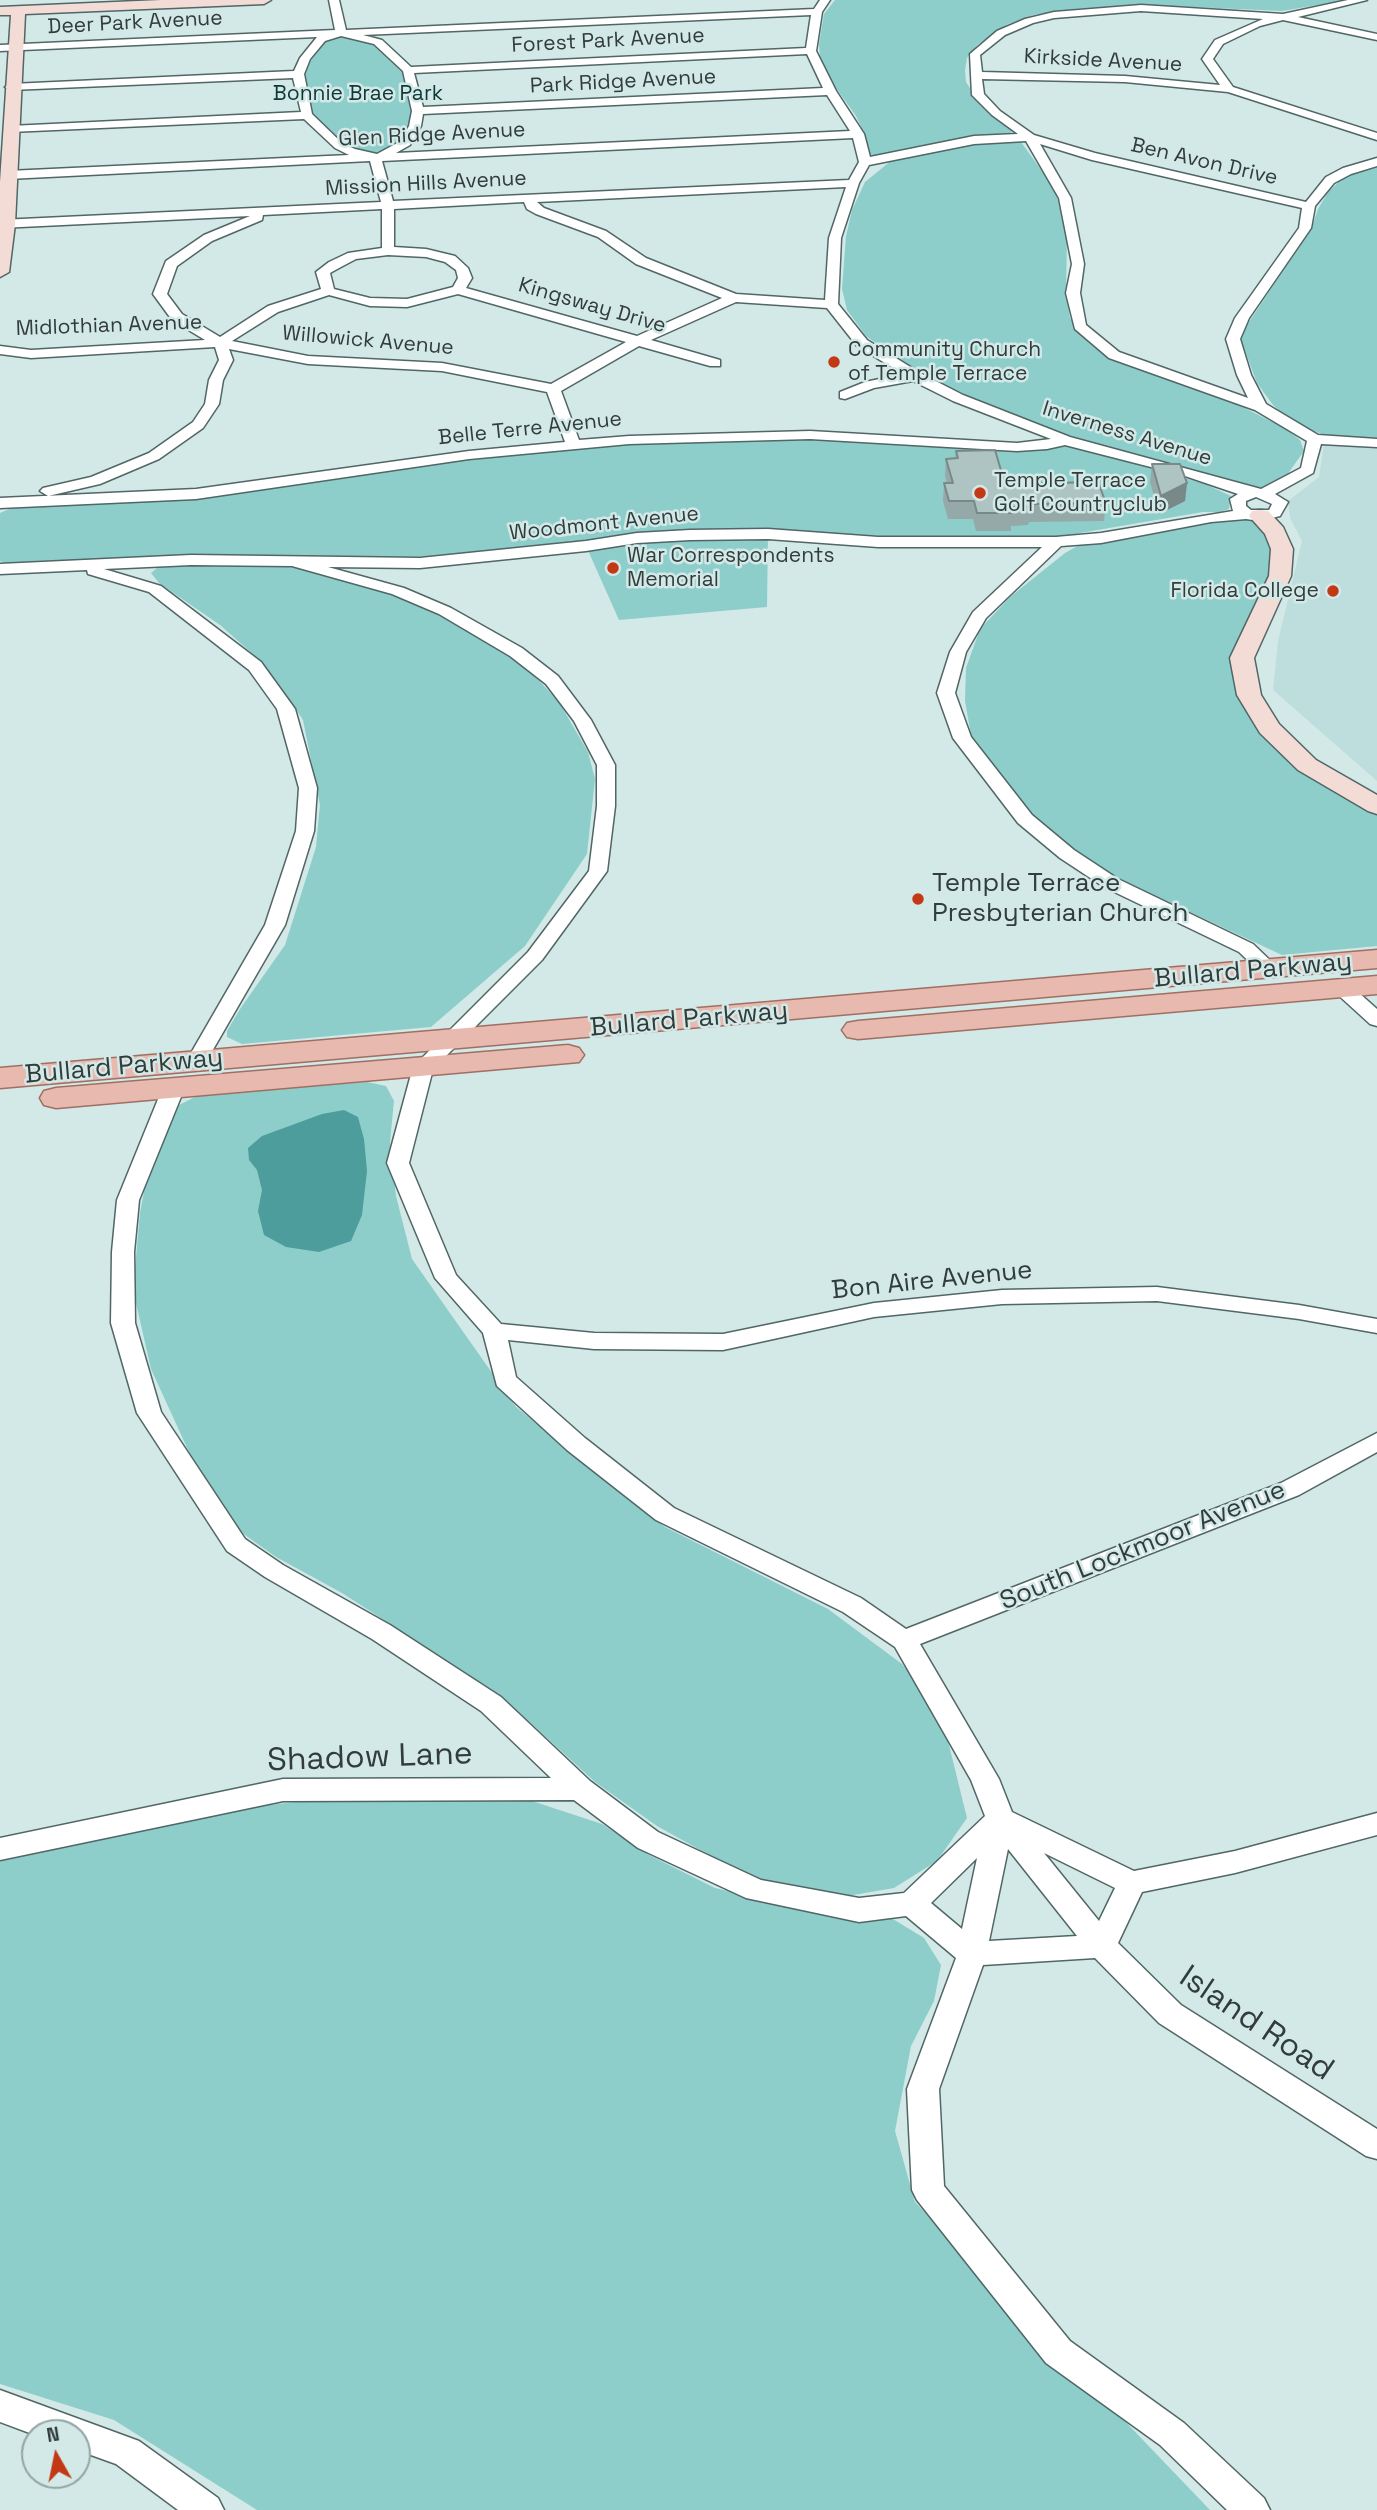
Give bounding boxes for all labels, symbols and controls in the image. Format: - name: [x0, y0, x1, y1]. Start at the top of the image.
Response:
- street label: Deer Park Avenue: [47, 6, 223, 40]
- street label: Forest Park Avenue: [511, 23, 705, 59]
- street label: Kirkside Avenue: [1023, 44, 1183, 78]
- street label: Park Ridge Avenue: [529, 65, 717, 99]
- park label: Bonnie Brae Park: [273, 81, 443, 107]
- street label: Glen Ridge Avenue: [338, 118, 526, 152]
- street label: Ben Avon Drive: [1128, 133, 1280, 191]
- street label: Mission Hills Avenue: [325, 166, 527, 202]
- street label: Kingsway Drive: [515, 273, 669, 339]
- street label: Midlothian Avenue: [15, 310, 203, 342]
- street label: Willowick Avenue: [281, 321, 455, 361]
- place label: Community Church of Temple Terrace: [848, 337, 1041, 387]
- marker: Community Church of Temple Terrace: [826, 354, 842, 370]
- street label: Inverness Avenue: [1039, 396, 1215, 472]
- street label: Belle Terre Avenue: [437, 407, 623, 451]
- place label: Temple Terrace Golf Countryclub: [994, 468, 1167, 518]
- marker: Temple Terrace Golf Countryclub: [972, 485, 988, 501]
- street label: Woodmont Avenue: [508, 502, 700, 546]
- place label: War Correspondents Memorial: [627, 543, 835, 593]
- marker: War Correspondents Memorial: [605, 560, 621, 576]
- place label: Florida College: [1170, 578, 1319, 604]
- marker: Florida College: [1325, 583, 1341, 599]
- place label: Temple Terrace Presbyterian Church: [932, 868, 1188, 930]
- marker: Temple Terrace Presbyterian Church: [910, 891, 926, 907]
- street label: Bullard Parkway: [1153, 947, 1353, 995]
- street label: Bullard Parkway: [589, 996, 789, 1044]
- street label: Bullard Parkway: [24, 1043, 224, 1091]
- street label: Bon Aire Avenue: [830, 1255, 1034, 1307]
- street label: South Lockmoor Avenue: [996, 1474, 1290, 1618]
- street label: Shadow Lane: [267, 1735, 473, 1781]
- street label: Island Road: [1172, 1958, 1340, 2090]
- north arrow: [21, 2419, 91, 2489]
- text: N: [45, 2421, 61, 2448]

